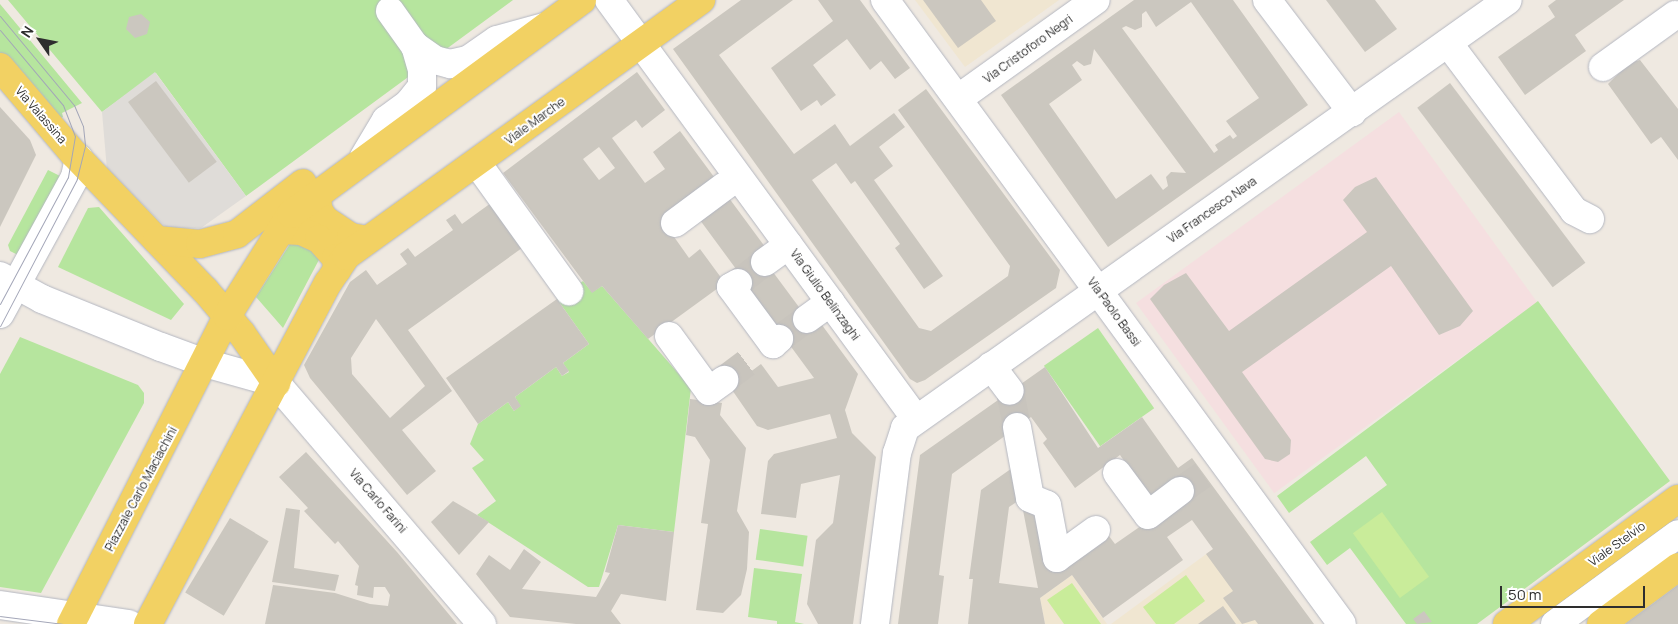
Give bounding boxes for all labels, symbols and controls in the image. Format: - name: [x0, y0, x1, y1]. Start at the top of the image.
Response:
- street label: Via Cristoforo Negri: [981, 12, 1075, 86]
- north arrow: [15, 15, 65, 65]
- text: N: [16, 22, 38, 41]
- street label: Via Valassina: [12, 84, 70, 146]
- street label: Viale Marche: [502, 94, 568, 148]
- street label: Via Francesco Nava: [1165, 174, 1259, 246]
- street label: Via Giulio Belinzaghi: [787, 247, 863, 343]
- street label: Via Paolo Bassi: [1084, 275, 1144, 349]
- street label: Piazzale Carlo Maciachini: [102, 424, 180, 554]
- street label: Via Carlo Farini: [346, 466, 410, 536]
- street label: Viale Stelvio: [1586, 519, 1648, 569]
- scale bar: [1503, 576, 1648, 608]
- text: 50 m: [1508, 584, 1542, 605]

